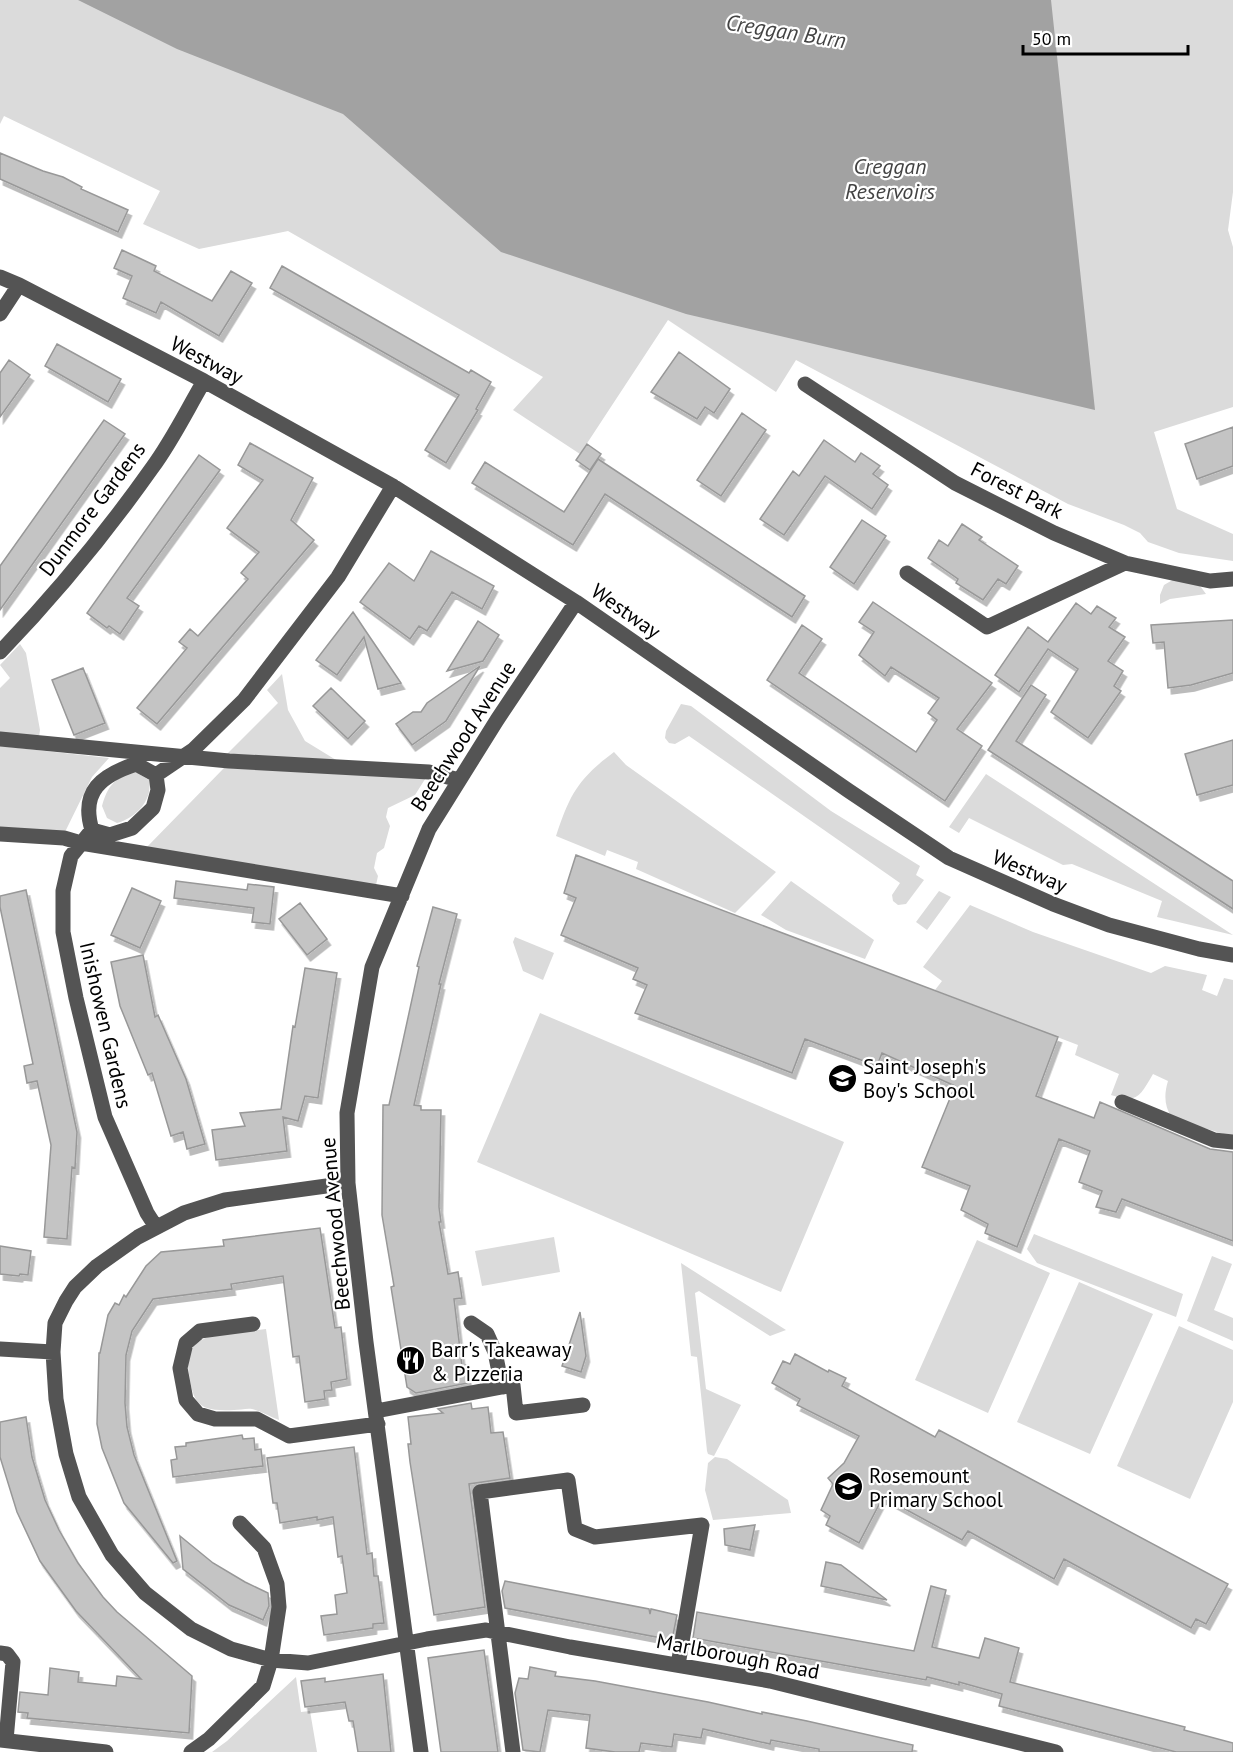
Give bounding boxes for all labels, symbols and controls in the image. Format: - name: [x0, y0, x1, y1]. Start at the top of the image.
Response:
- water label: Creggan Burn: [724, 8, 848, 54]
- scale bar: [1023, 18, 1188, 56]
- text: 50 m: [1032, 27, 1071, 50]
- water label: Creggan Reservoirs: [845, 152, 935, 205]
- street label: Westway: [166, 330, 248, 391]
- street label: Dunmore Gardens: [33, 437, 151, 581]
- street label: Forest Park: [966, 455, 1068, 525]
- street label: Westway: [586, 577, 666, 645]
- street label: Beechwood Avenue: [404, 656, 522, 816]
- street label: Westway: [988, 843, 1072, 899]
- street label: Inishowen Gardens: [74, 939, 138, 1111]
- place label: Saint Joseph's Boy's School: [863, 1053, 986, 1104]
- school or university icon: Saint Joseph's Boy's School: [826, 1062, 858, 1094]
- street label: Beechwood Avenue: [314, 1136, 356, 1312]
- place label: Barr's Takeaway & Pizzeria: [431, 1336, 572, 1387]
- restaurant icon: Barr's Takeaway & Pizzeria: [394, 1345, 426, 1377]
- place label: Rosemount Primary School: [869, 1462, 1003, 1513]
- school or university icon: Rosemount Primary School: [832, 1471, 864, 1503]
- street label: Marlborough Road: [654, 1627, 822, 1685]

